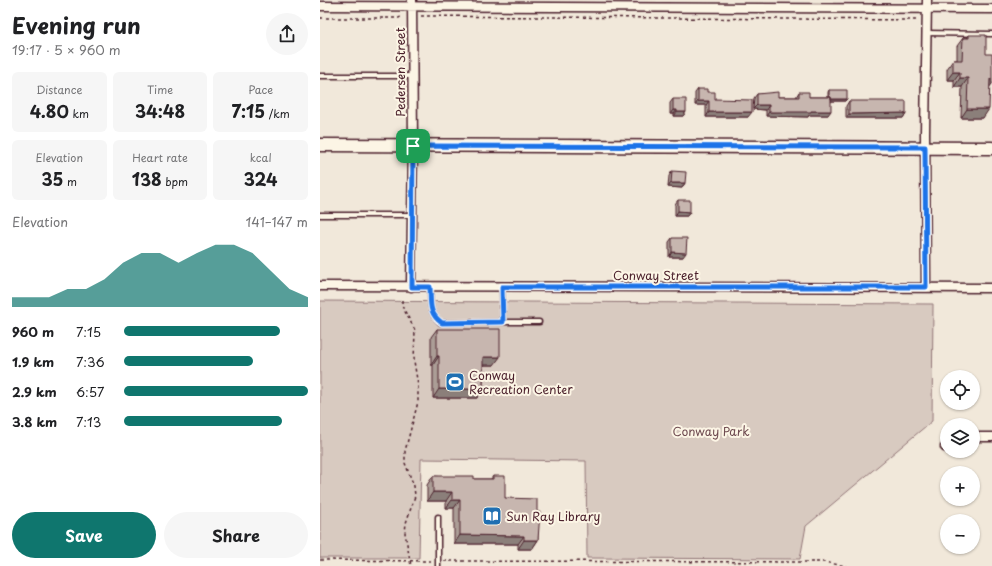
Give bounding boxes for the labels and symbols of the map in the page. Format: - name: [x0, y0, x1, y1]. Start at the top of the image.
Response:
- street label: Pedersen Street: [391, 27, 409, 117]
- pin: [396, 129, 430, 163]
- street label: Conway Street: [613, 266, 699, 284]
- place label: Conway Recreation Center: [469, 366, 573, 398]
- sports icon: Conway Recreation Center: [444, 371, 466, 393]
- park label: Conway Park: [673, 422, 749, 440]
- library icon: Sun Ray Library: [481, 505, 503, 527]
- place label: Sun Ray Library: [506, 507, 600, 525]

